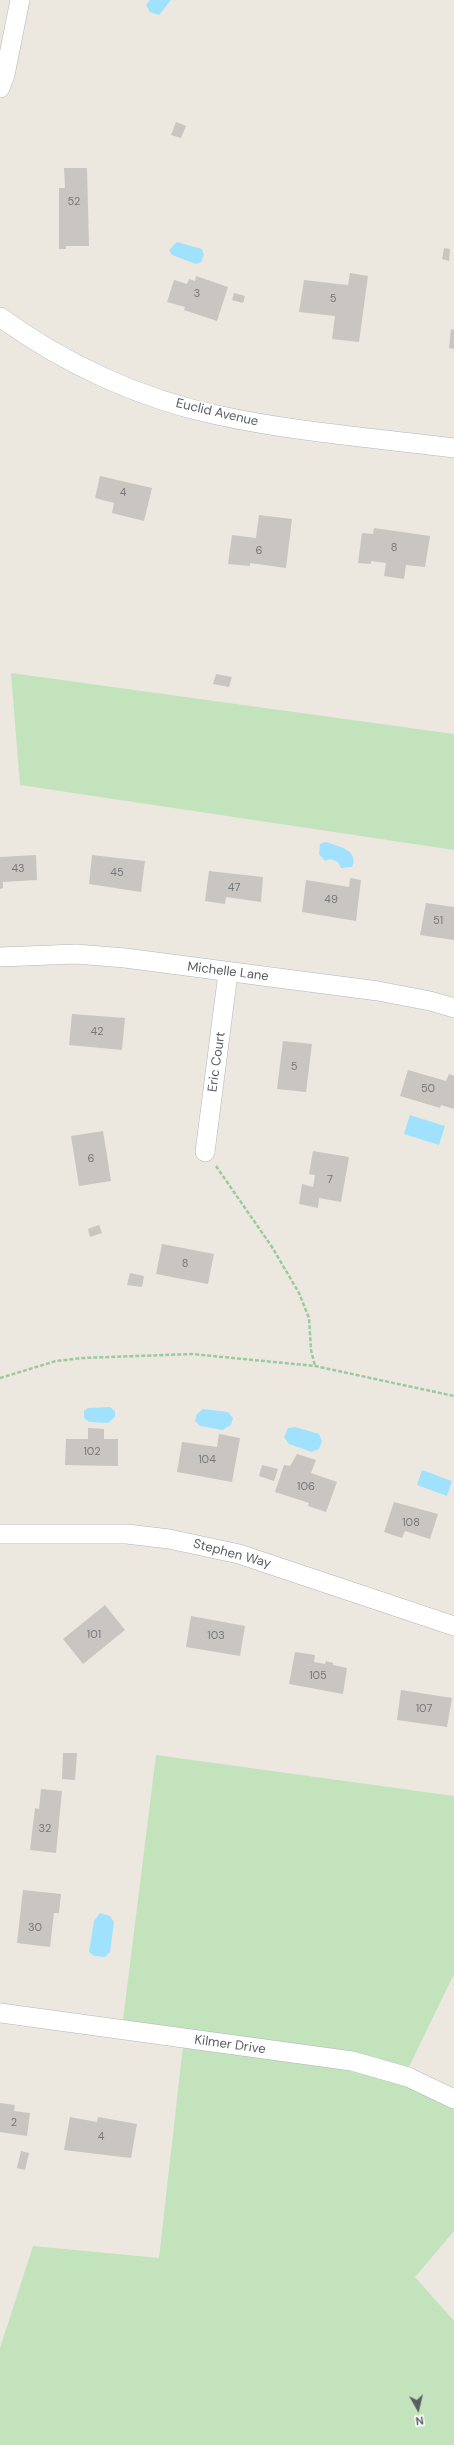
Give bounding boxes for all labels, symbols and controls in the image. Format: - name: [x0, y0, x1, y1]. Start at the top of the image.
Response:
- house number: 52: [68, 195, 80, 209]
- house number: 3: [194, 287, 200, 301]
- house number: 5: [330, 292, 336, 306]
- street label: Euclid Avenue: [174, 396, 260, 430]
- house number: 4: [120, 486, 126, 500]
- house number: 8: [391, 541, 397, 555]
- house number: 6: [256, 544, 262, 558]
- house number: 43: [11, 862, 25, 876]
- house number: 45: [110, 866, 124, 880]
- house number: 47: [228, 881, 240, 895]
- house number: 49: [324, 893, 338, 907]
- house number: 51: [433, 914, 443, 928]
- street label: Michelle Lane: [186, 959, 270, 985]
- house number: 42: [90, 1025, 104, 1039]
- street label: Eric Court: [205, 1031, 229, 1093]
- house number: 5: [291, 1060, 297, 1074]
- house number: 50: [421, 1082, 435, 1096]
- house number: 6: [88, 1152, 94, 1166]
- house number: 7: [327, 1173, 333, 1187]
- house number: 8: [182, 1257, 188, 1271]
- house number: 102: [83, 1445, 101, 1459]
- house number: 104: [198, 1453, 216, 1467]
- house number: 106: [297, 1480, 315, 1494]
- house number: 108: [402, 1516, 420, 1530]
- street label: Stephen Way: [191, 1536, 273, 1572]
- house number: 101: [87, 1628, 101, 1642]
- house number: 103: [207, 1629, 225, 1643]
- house number: 105: [309, 1669, 327, 1683]
- house number: 107: [416, 1702, 432, 1716]
- house number: 32: [39, 1822, 51, 1836]
- house number: 30: [28, 1921, 42, 1935]
- street label: Kilmer Drive: [193, 2032, 267, 2058]
- house number: 2: [11, 2116, 17, 2130]
- house number: 4: [98, 2130, 104, 2144]
- north arrow: [398, 2389, 438, 2429]
- text: N: [415, 2413, 425, 2428]

